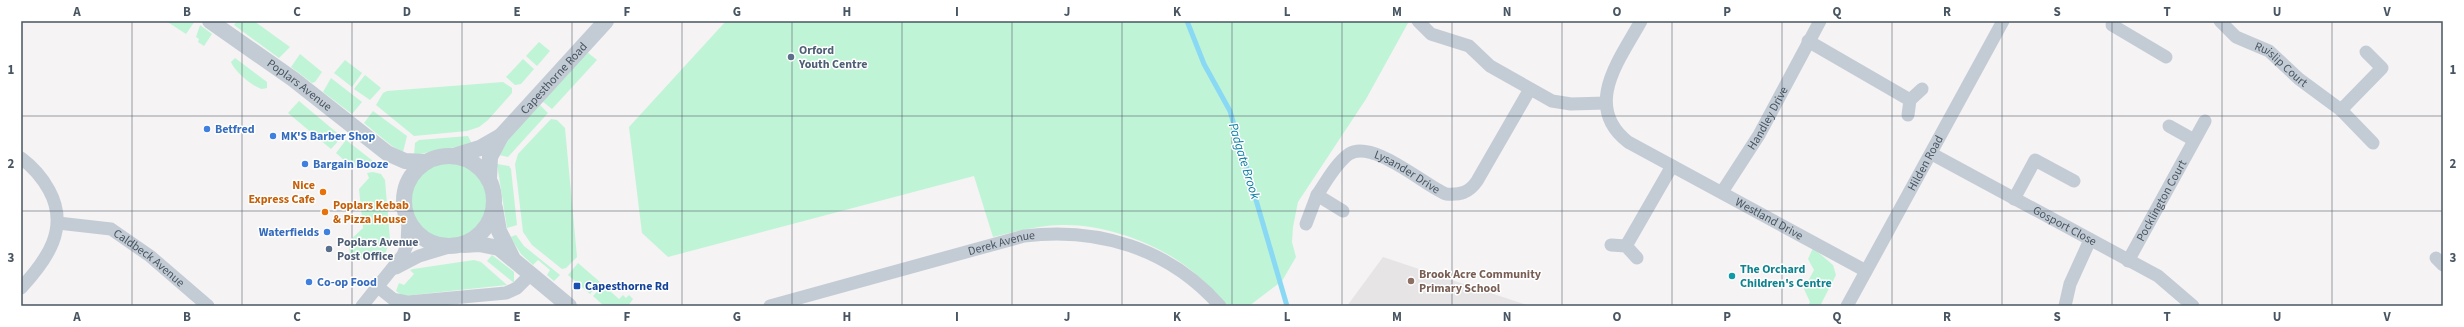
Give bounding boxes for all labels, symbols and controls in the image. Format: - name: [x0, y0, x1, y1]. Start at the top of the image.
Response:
- text: A: [72, 3, 81, 21]
- text: B: [183, 3, 191, 21]
- text: C: [293, 3, 301, 21]
- text: D: [403, 3, 411, 21]
- text: E: [513, 3, 521, 21]
- text: F: [624, 3, 631, 21]
- text: G: [733, 3, 741, 21]
- text: H: [843, 3, 851, 21]
- text: I: [955, 3, 959, 21]
- text: J: [1064, 3, 1070, 21]
- text: K: [1173, 3, 1182, 21]
- text: L: [1284, 3, 1291, 21]
- text: M: [1392, 3, 1402, 21]
- text: N: [1503, 3, 1511, 21]
- text: O: [1613, 3, 1622, 21]
- text: P: [1723, 3, 1731, 21]
- text: Q: [1833, 3, 1842, 21]
- text: R: [1943, 3, 1951, 21]
- text: S: [2053, 3, 2061, 21]
- text: T: [2163, 3, 2171, 21]
- text: U: [2273, 3, 2281, 21]
- text: V: [2382, 3, 2391, 21]
- street label: Ruislip Court: [2252, 37, 2311, 91]
- street label: Capesthorne Road: [516, 38, 591, 118]
- place label: Orford Youth Centre: [798, 42, 868, 73]
- marker: Orford Youth Centre: [786, 52, 796, 62]
- street label: Poplars Avenue: [264, 55, 336, 115]
- text: 1: [8, 61, 15, 79]
- text: 1: [2450, 61, 2457, 79]
- street label: Handley Drive: [1743, 83, 1792, 153]
- place label: Betfred: [215, 121, 255, 138]
- water label: Padgate Brook: [1224, 121, 1264, 202]
- marker: Betfred: [202, 124, 212, 134]
- place label: MK'S Barber Shop: [281, 128, 375, 145]
- marker: MK'S Barber Shop: [268, 131, 278, 141]
- street label: Hilden Road: [1903, 132, 1947, 194]
- street label: Lysander Drive: [1372, 146, 1443, 198]
- text: 2: [8, 155, 15, 173]
- text: 2: [2450, 155, 2457, 173]
- place label: Bargain Booze: [313, 156, 388, 173]
- street label: Pocklington Court: [2132, 157, 2191, 244]
- marker: Bargain Booze: [300, 159, 310, 169]
- place label: Nice Express Cafe: [249, 177, 315, 208]
- marker: Nice Express Cafe: [318, 187, 328, 197]
- street label: Westland Drive: [1732, 193, 1806, 244]
- place label: Poplars Kebab & Pizza House: [333, 197, 409, 228]
- street label: Gosport Close: [2030, 202, 2100, 250]
- marker: Poplars Kebab & Pizza House: [320, 207, 330, 217]
- place label: Waterfields: [259, 224, 319, 241]
- street label: Caldbeck Avenue: [110, 225, 188, 291]
- street label: Derek Avenue: [966, 226, 1036, 260]
- marker: Waterfields: [322, 227, 332, 237]
- place label: Poplars Avenue Post Office: [337, 234, 419, 265]
- marker: Poplars Avenue Post Office: [324, 244, 334, 254]
- text: 3: [8, 249, 15, 267]
- text: 3: [2450, 249, 2457, 267]
- place label: The Orchard Children's Centre: [1740, 261, 1832, 292]
- place label: Brook Acre Community Primary School: [1419, 266, 1542, 297]
- marker: The Orchard Children's Centre: [1727, 271, 1737, 281]
- place label: Co-op Food: [317, 274, 377, 291]
- marker: Brook Acre Community Primary School: [1406, 276, 1416, 286]
- marker: Co-op Food: [304, 277, 314, 287]
- place label: Capesthorne Rd: [585, 278, 669, 295]
- marker: Capesthorne Rd: [572, 281, 582, 291]
- text: A: [72, 308, 81, 326]
- text: B: [183, 308, 191, 326]
- text: C: [293, 308, 301, 326]
- text: D: [403, 308, 411, 326]
- text: E: [513, 308, 521, 326]
- text: F: [624, 308, 631, 326]
- text: G: [733, 308, 741, 326]
- text: H: [843, 308, 851, 326]
- text: I: [955, 308, 959, 326]
- text: J: [1064, 308, 1070, 326]
- text: K: [1173, 308, 1182, 326]
- text: L: [1284, 308, 1291, 326]
- text: M: [1392, 308, 1402, 326]
- text: N: [1503, 308, 1511, 326]
- text: O: [1613, 308, 1622, 326]
- text: P: [1723, 308, 1731, 326]
- text: Q: [1833, 308, 1842, 326]
- text: R: [1943, 308, 1951, 326]
- text: S: [2053, 308, 2061, 326]
- text: T: [2163, 308, 2171, 326]
- text: U: [2273, 308, 2281, 326]
- text: V: [2382, 308, 2391, 326]

